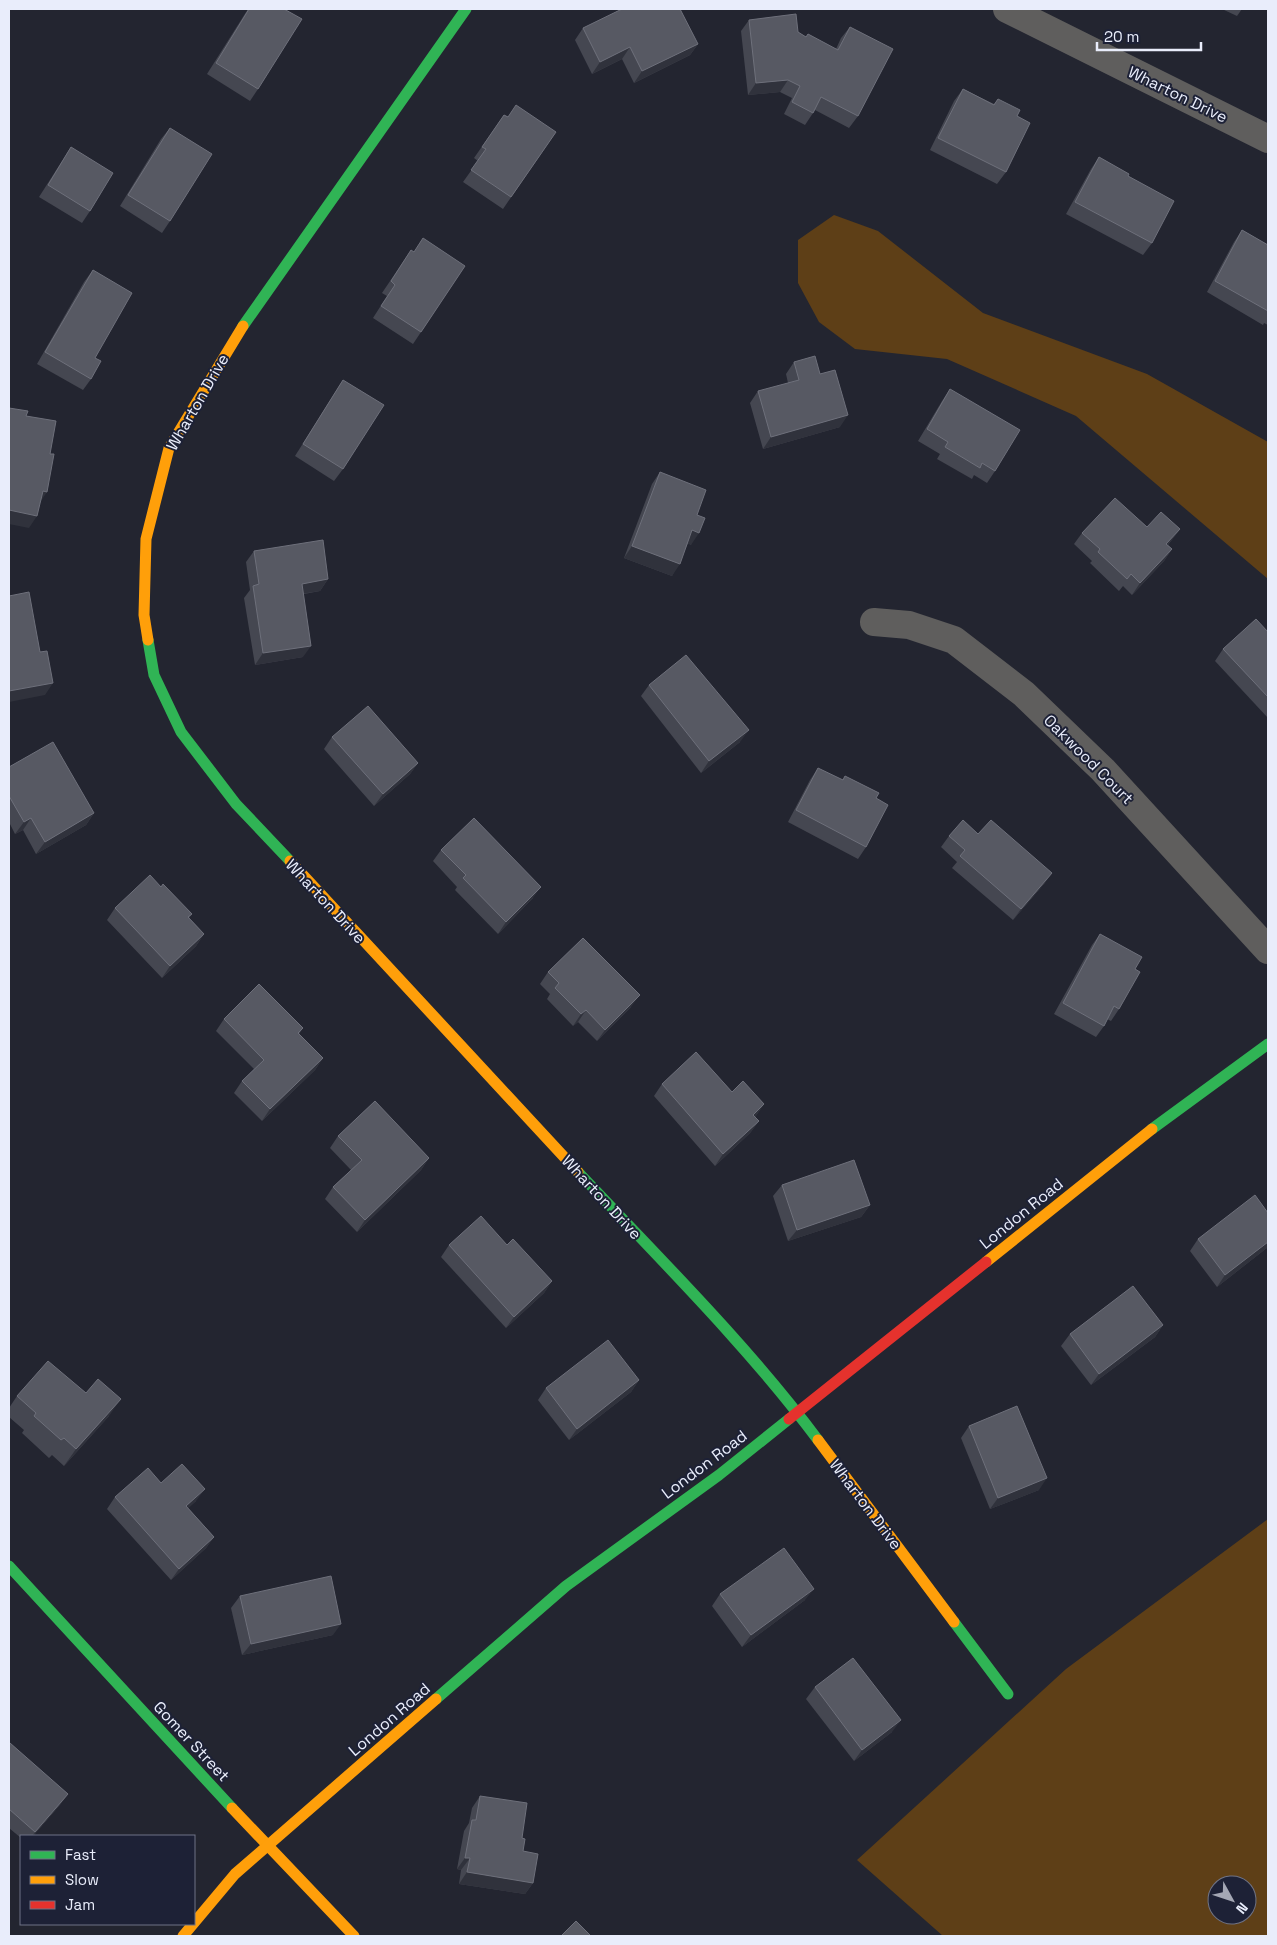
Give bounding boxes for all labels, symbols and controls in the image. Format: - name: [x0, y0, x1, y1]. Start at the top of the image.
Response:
- scale bar: [1097, 20, 1201, 52]
- text: 20 m: [1104, 27, 1139, 46]
- street label: Wharton Drive: [1125, 61, 1231, 128]
- street label: Wharton Drive: [161, 350, 234, 454]
- street label: Oakwood Court: [1039, 710, 1138, 809]
- street label: Wharton Drive: [281, 855, 370, 948]
- street label: Wharton Drive: [557, 1151, 646, 1244]
- street label: London Road: [975, 1173, 1067, 1254]
- street label: London Road: [657, 1425, 751, 1503]
- street label: Wharton Drive: [825, 1455, 907, 1554]
- street label: London Road: [344, 1678, 435, 1761]
- street label: Gomer Street: [149, 1697, 234, 1786]
- legend: [20, 1835, 195, 1925]
- text: Fast: [65, 1845, 96, 1864]
- text: Slow: [65, 1870, 99, 1889]
- north arrow: [1207, 1875, 1257, 1925]
- text: Jam: [65, 1895, 95, 1914]
- text: N: [1232, 1899, 1252, 1918]

